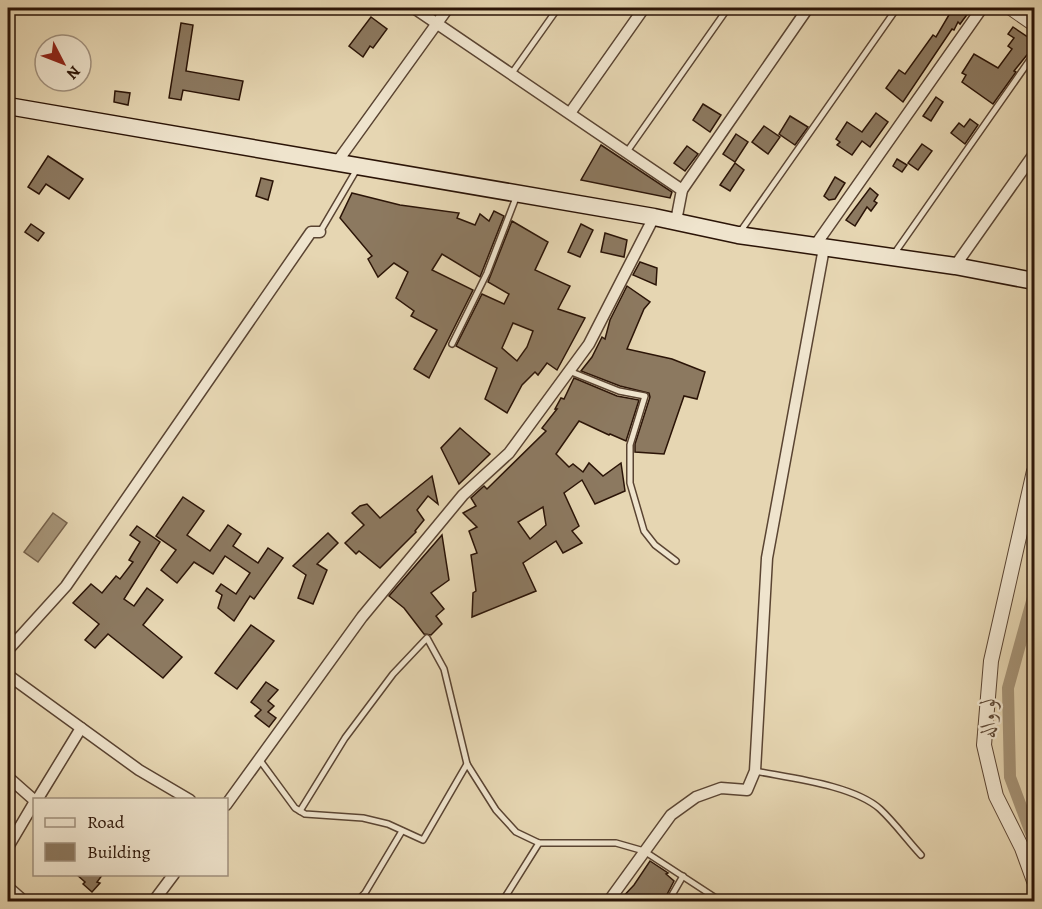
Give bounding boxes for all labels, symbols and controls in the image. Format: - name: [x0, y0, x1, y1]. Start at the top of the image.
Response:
- north arrow: [33, 33, 93, 93]
- text: N: [61, 61, 85, 84]
- water label: لو واله: [973, 697, 1003, 739]
- legend: [33, 798, 228, 876]
- text: Road: [87, 810, 125, 834]
- text: Building: [87, 840, 151, 864]

